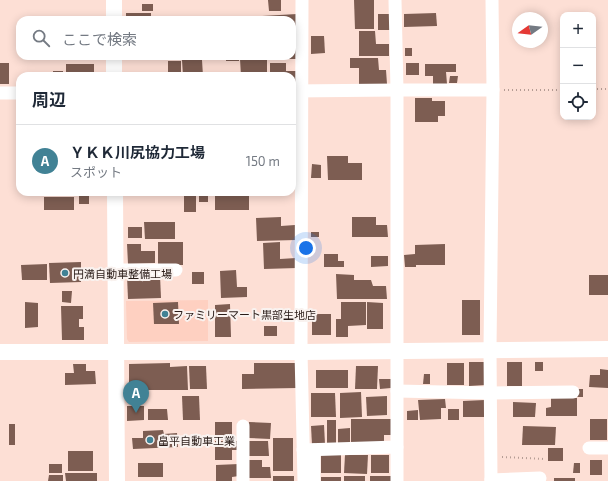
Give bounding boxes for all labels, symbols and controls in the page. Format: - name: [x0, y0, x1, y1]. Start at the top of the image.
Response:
- north arrow: [512, 12, 548, 48]
- map controls: [560, 12, 596, 120]
- button: +: [560, 12, 596, 48]
- search box: [16, 16, 296, 60]
- icon: search: [30, 27, 52, 49]
- text: ここで検索: [62, 30, 137, 48]
- button: −: [560, 48, 596, 84]
- button: locate: [560, 84, 596, 120]
- text: 周辺: [32, 89, 66, 109]
- text: ＹＫＫ川尻協力工場: [70, 143, 205, 161]
- text: A: [41, 153, 49, 169]
- text: 150 m: [246, 153, 280, 169]
- text: スポット: [70, 164, 122, 180]
- your location: [296, 238, 316, 258]
- place label: 円満自動車整備工場: [73, 267, 172, 280]
- marker: 円満自動車整備工場: [60, 268, 70, 278]
- place label: ファミリーマート黒部生地店: [173, 308, 316, 321]
- marker: ファミリーマート黒部生地店: [160, 309, 170, 319]
- pin: A: [123, 380, 149, 413]
- place label: 畠平自動車工業: [158, 434, 235, 447]
- marker: 畠平自動車工業: [145, 435, 155, 445]

